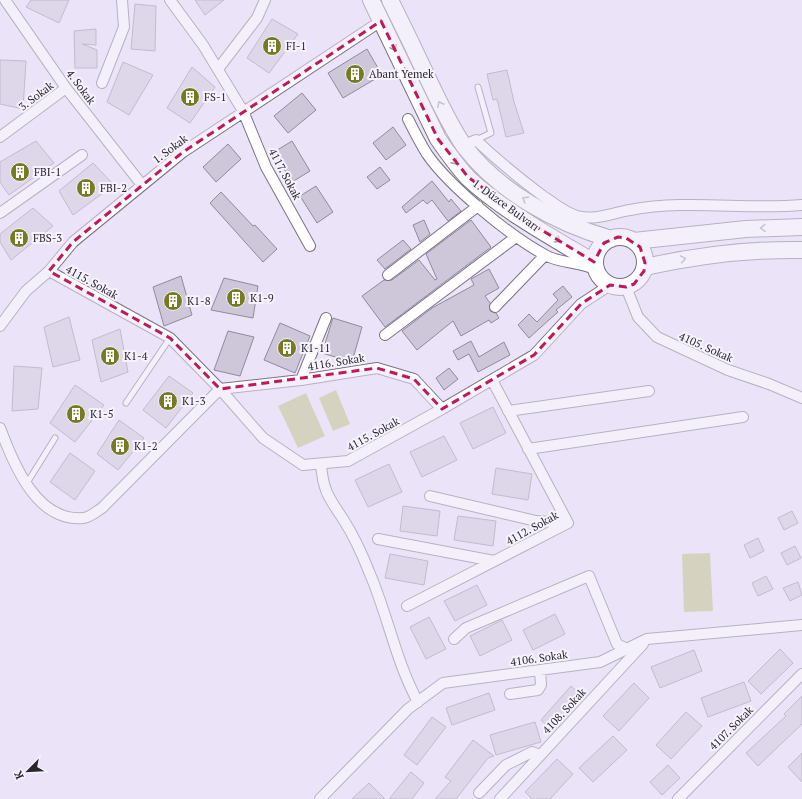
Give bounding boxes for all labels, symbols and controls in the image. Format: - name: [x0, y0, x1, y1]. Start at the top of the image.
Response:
- building icon: FI-1: [261, 35, 283, 57]
- place label: FI-1: [286, 39, 306, 53]
- one-way arrow: [389, 43, 397, 51]
- building icon: Abant Yemek: [344, 63, 366, 85]
- street label: 4. Sokak: [63, 67, 99, 107]
- place label: Abant Yemek: [369, 67, 434, 81]
- street label: 3. Sokak: [16, 78, 56, 114]
- building icon: FS-1: [179, 86, 201, 108]
- place label: FS-1: [204, 90, 226, 104]
- one-way arrow: [437, 100, 445, 108]
- street label: 1. Sokak: [150, 131, 190, 167]
- street label: 4117. Sokak: [266, 146, 305, 203]
- one-way arrow: [450, 157, 457, 165]
- building icon: FBI-1: [9, 161, 31, 183]
- place label: FBI-1: [34, 165, 61, 179]
- street label: 1. Düzce Bulvarı: [470, 176, 542, 234]
- building icon: FBI-2: [75, 177, 97, 199]
- place label: FBI-2: [100, 181, 127, 195]
- one-way arrow: [522, 197, 529, 204]
- one-way arrow: [760, 224, 766, 233]
- building icon: FBS-3: [8, 227, 30, 249]
- place label: FBS-3: [33, 231, 62, 245]
- one-way arrow: [554, 236, 561, 243]
- one-way arrow: [680, 255, 686, 264]
- street label: 4115. Sokak: [63, 262, 121, 302]
- building icon: K1-9: [225, 287, 247, 309]
- building icon: K1-8: [162, 290, 184, 312]
- place label: K1-9: [250, 291, 274, 305]
- place label: K1-8: [187, 294, 211, 308]
- street label: 4105. Sokak: [677, 329, 735, 365]
- building icon: K1-11: [276, 337, 298, 359]
- place label: K1-11: [301, 341, 330, 355]
- building icon: K1-4: [99, 345, 121, 367]
- place label: K1-4: [124, 349, 148, 363]
- street label: 4116. Sokak: [306, 351, 366, 373]
- building icon: K1-3: [157, 390, 179, 412]
- place label: K1-3: [182, 394, 206, 408]
- building icon: K1-5: [65, 403, 87, 425]
- place label: K1-5: [90, 407, 114, 421]
- street label: 4115. Sokak: [344, 414, 402, 454]
- building icon: K1-2: [109, 435, 131, 457]
- place label: K1-2: [134, 439, 158, 453]
- street label: 4112. Sokak: [503, 508, 561, 548]
- street label: 4106. Sokak: [509, 647, 569, 669]
- street label: 4108. Sokak: [539, 685, 589, 737]
- street label: 4107. Sokak: [706, 703, 756, 753]
- north arrow: [8, 751, 48, 791]
- text: K: [11, 768, 27, 781]

